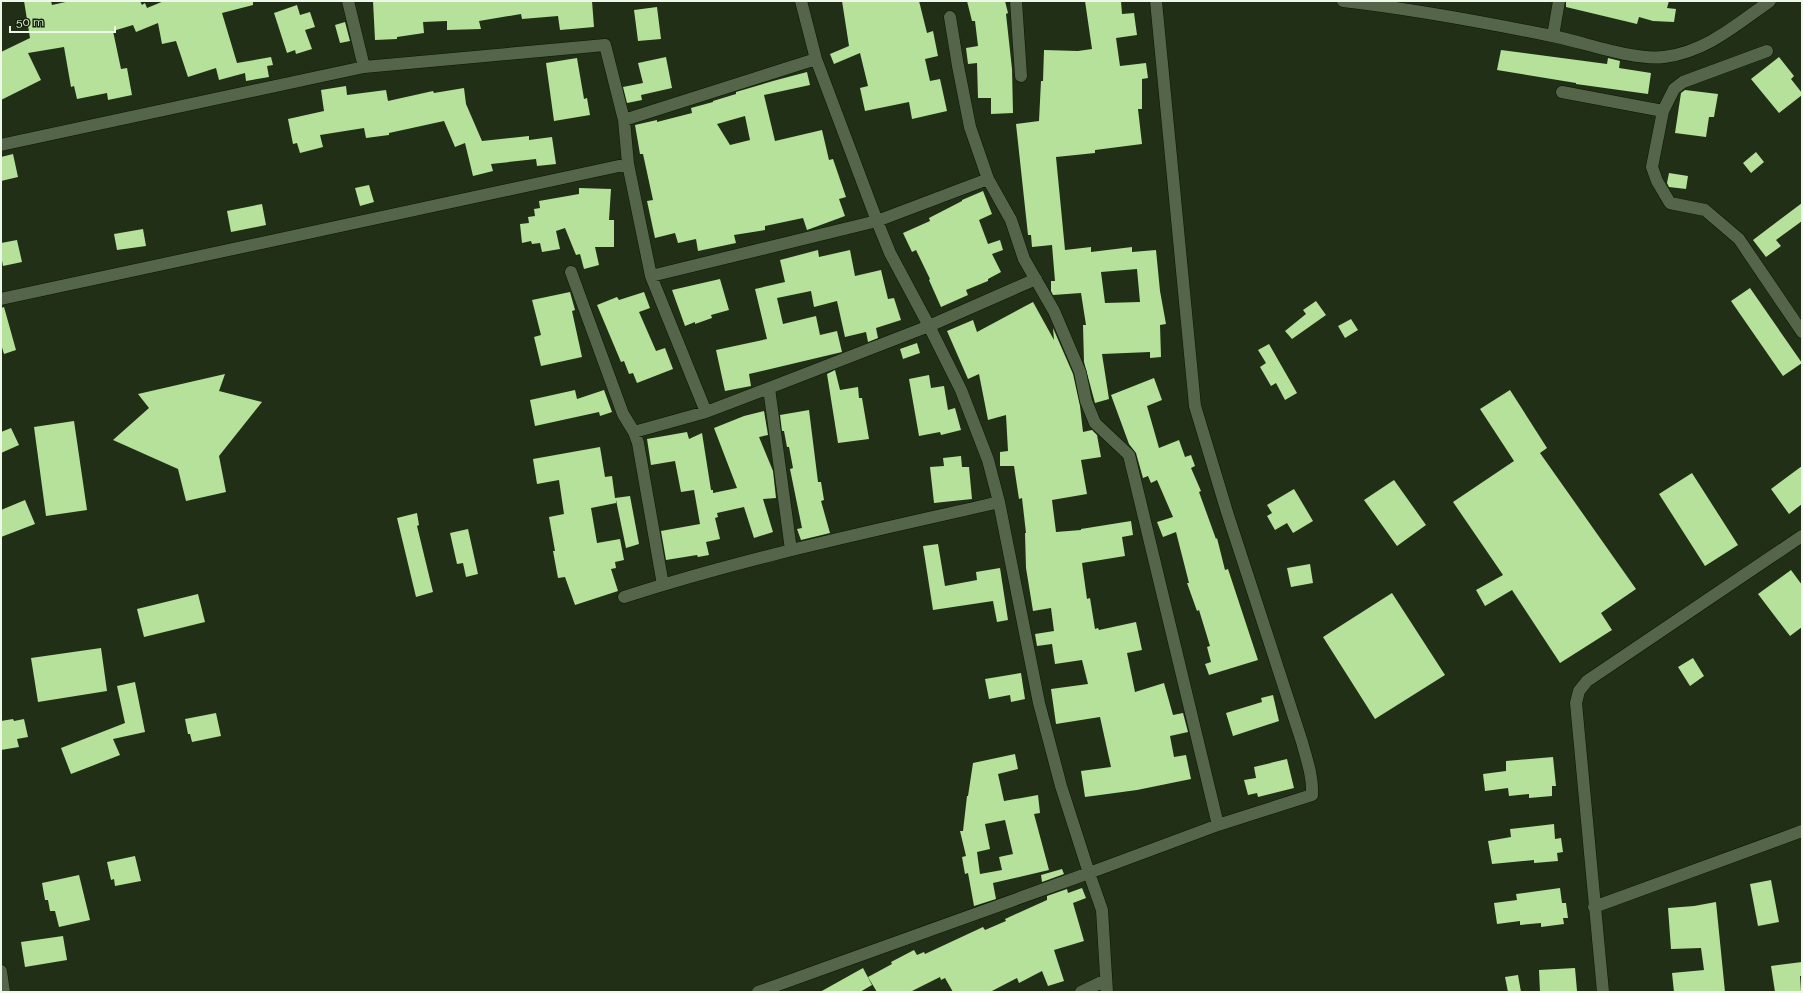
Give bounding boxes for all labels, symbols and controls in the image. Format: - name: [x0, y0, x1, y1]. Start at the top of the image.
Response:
- scale bar: [10, 8, 115, 34]
- text: 50 m: [16, 15, 44, 29]

